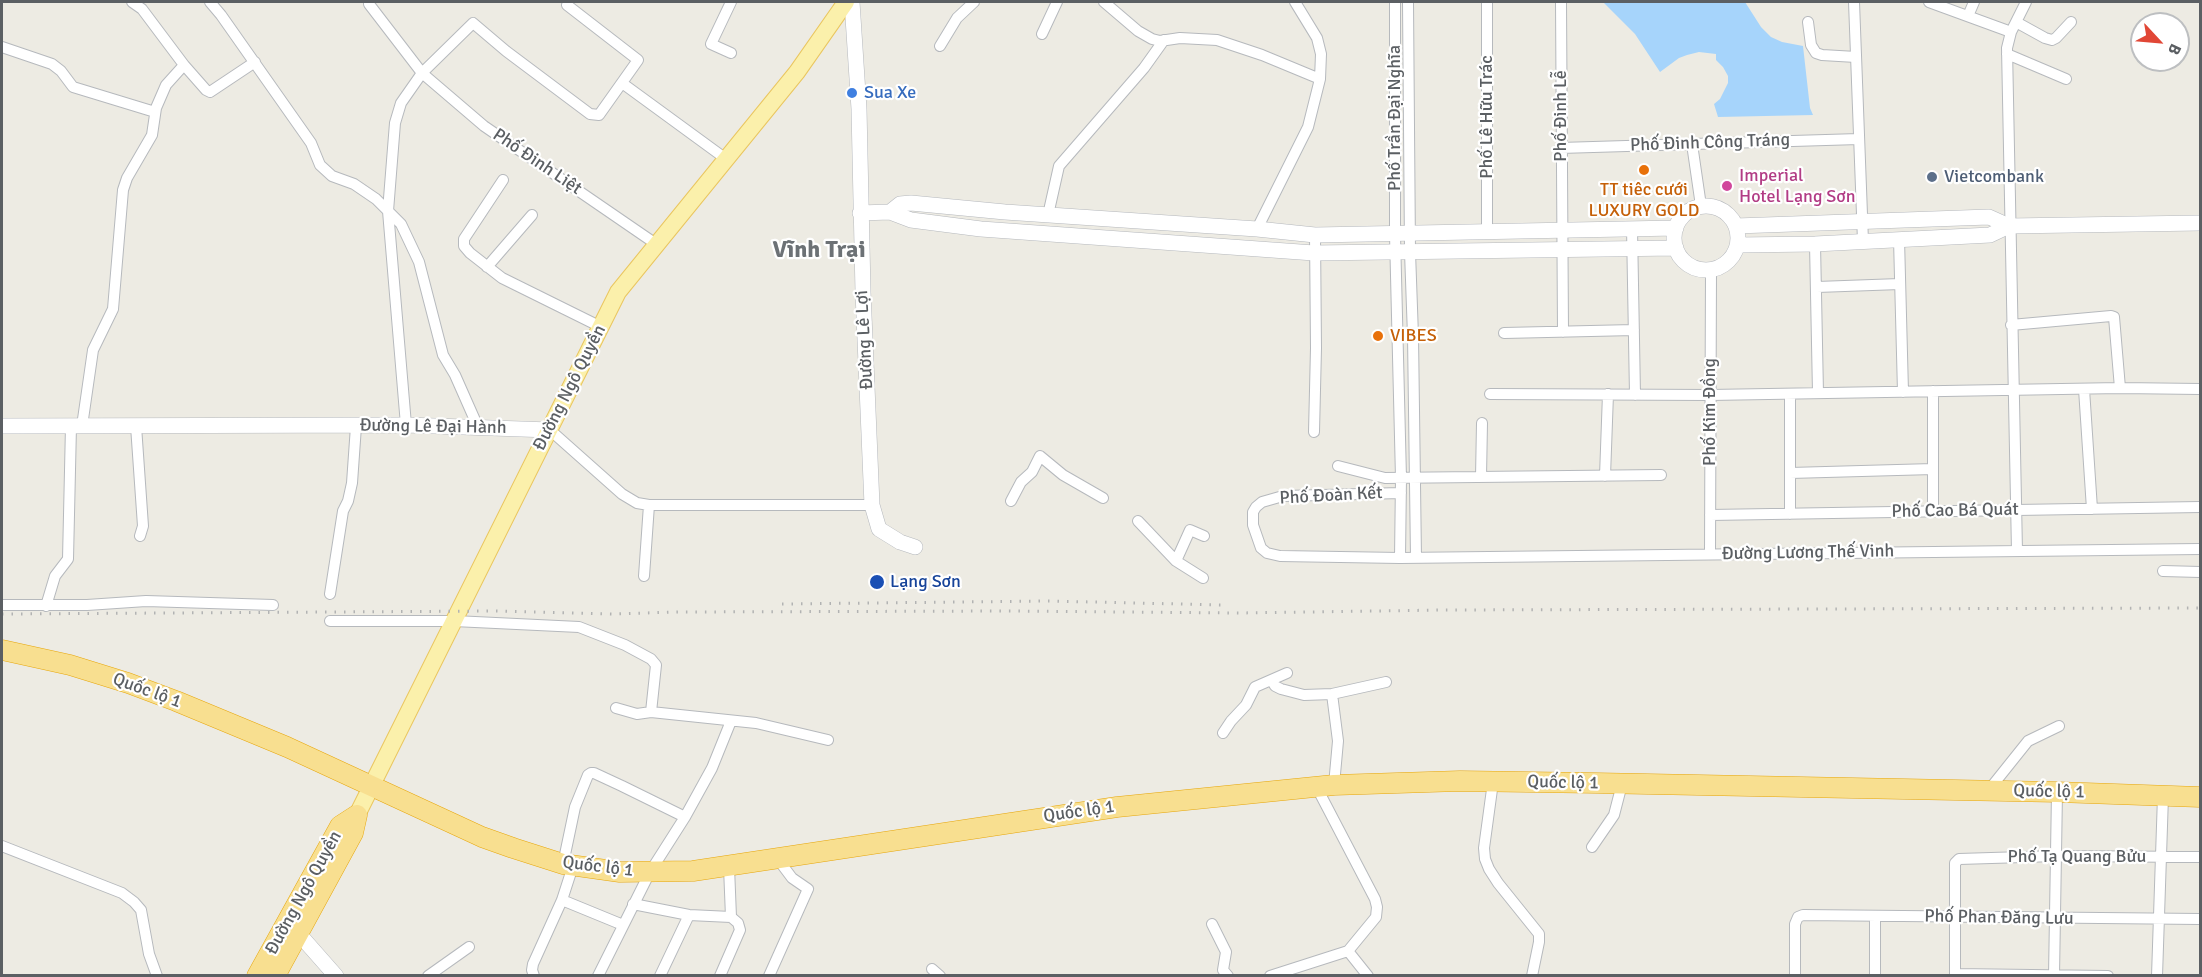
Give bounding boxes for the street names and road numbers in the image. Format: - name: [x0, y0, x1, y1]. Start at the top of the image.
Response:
- street label: Phố Trần Đại Nghĩa: [1384, 45, 1406, 191]
- street label: Phố Lê Hữu Trác: [1476, 55, 1498, 179]
- street label: Phố Đinh Lễ: [1550, 70, 1572, 162]
- street label: Phố Đinh Liệt: [488, 124, 586, 200]
- street label: Phố Đinh Công Tráng: [1630, 129, 1790, 157]
- street label: Đường Lê Lợi: [852, 290, 878, 390]
- street label: Đường Ngô Quyền: [529, 322, 611, 454]
- street label: Phố Kim Đồng: [1699, 358, 1721, 466]
- street label: Đường Lê Đại Hành: [359, 415, 507, 439]
- street label: Phố Đoàn Kết: [1279, 483, 1383, 509]
- street label: Phố Cao Bá Quát: [1891, 499, 2019, 523]
- street label: Đường Lương Thế Vinh: [1722, 541, 1894, 565]
- street label: Quốc lộ 1: [110, 669, 184, 713]
- street label: Quốc lộ 1: [1527, 772, 1599, 794]
- street label: Quốc lộ 1: [2013, 781, 2085, 803]
- street label: Quốc lộ 1: [1042, 796, 1116, 828]
- street label: Đường Ngô Quyền: [261, 827, 347, 959]
- street label: Phố Tạ Quang Bửu: [2008, 846, 2146, 868]
- street label: Quốc lộ 1: [561, 852, 635, 882]
- street label: Phố Phan Đăng Lưu: [1924, 906, 2074, 930]

